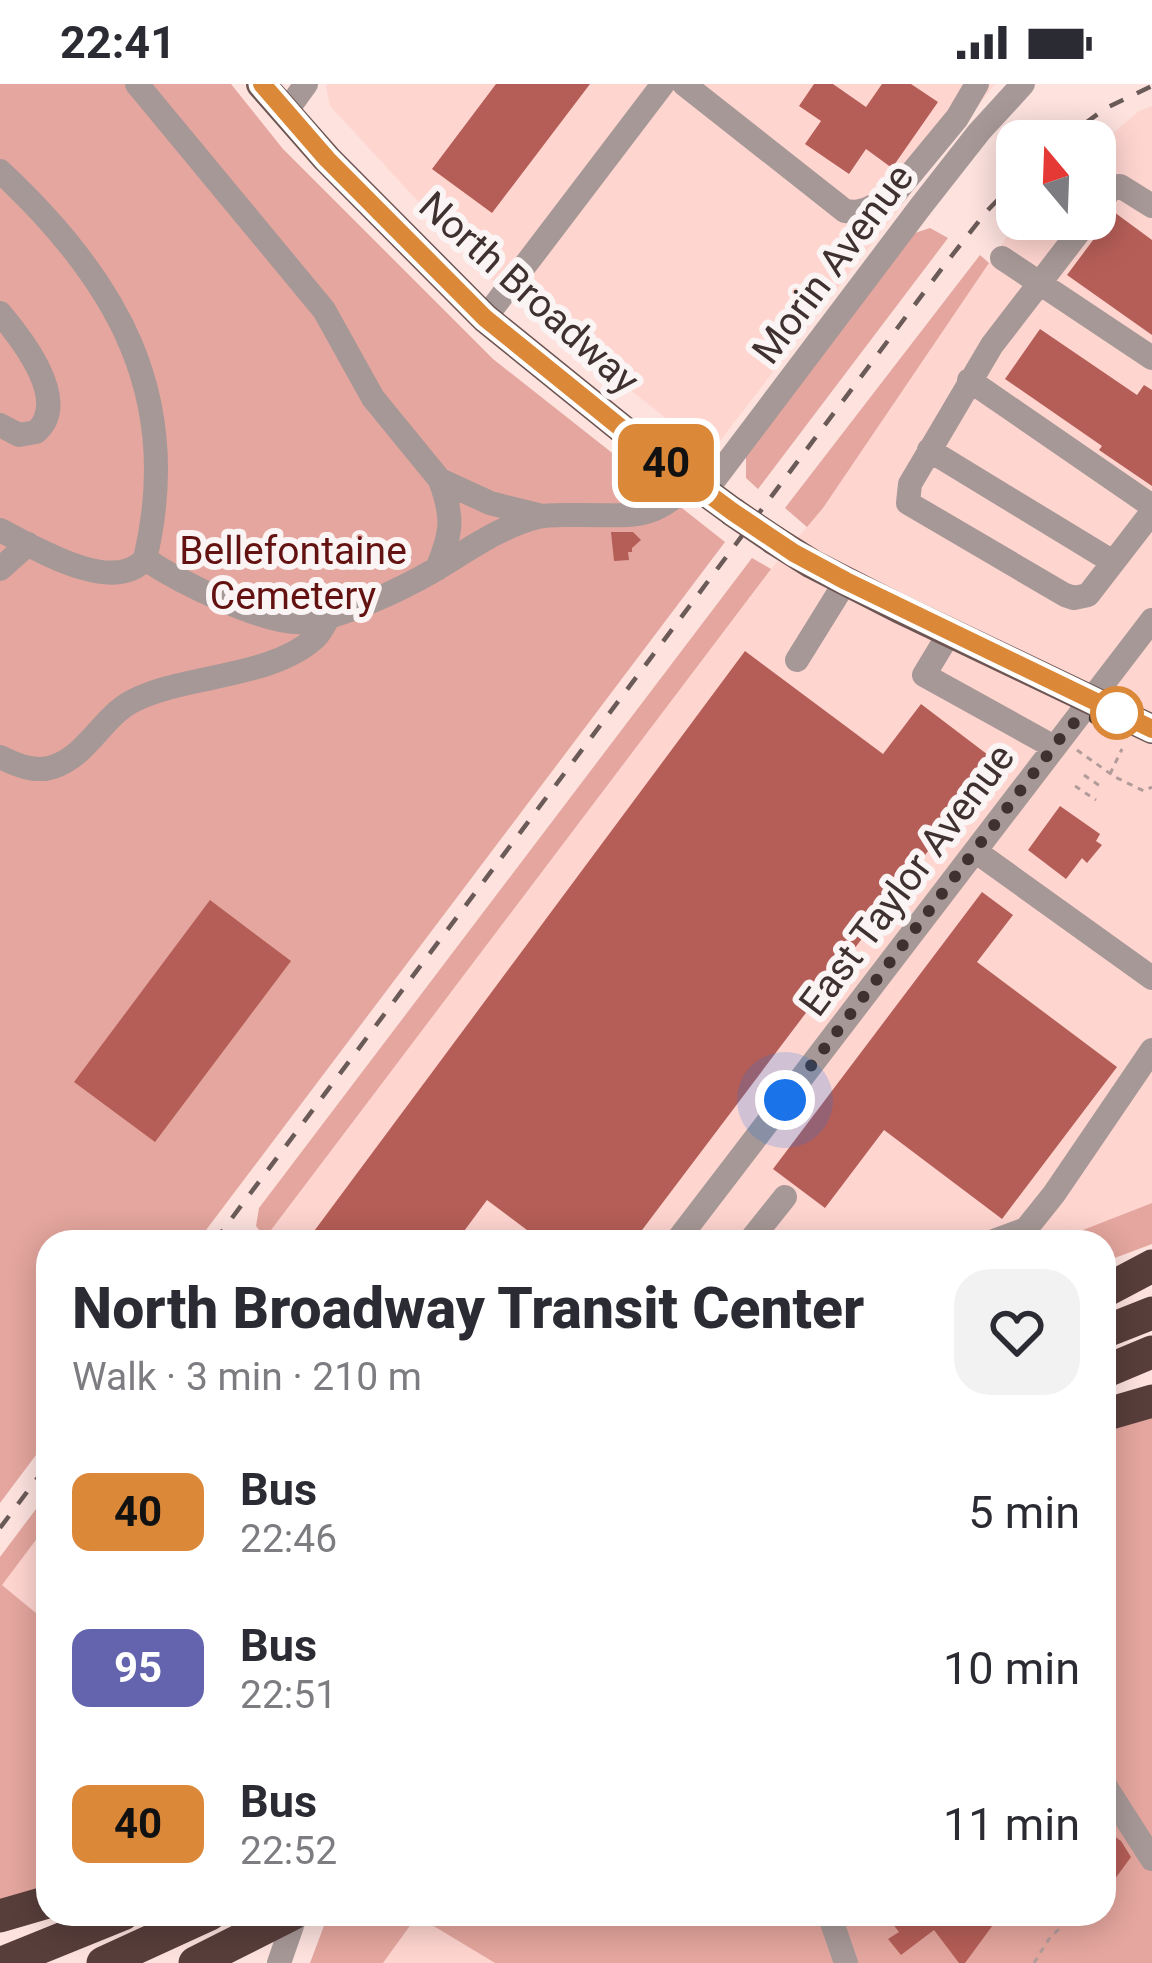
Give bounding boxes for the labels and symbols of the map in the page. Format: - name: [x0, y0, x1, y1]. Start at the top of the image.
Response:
- north arrow: [996, 120, 1116, 240]
- street label: Morin Avenue: [743, 155, 923, 373]
- street label: North Broadway: [410, 182, 648, 404]
- line badge: 40: [612, 424, 720, 502]
- park label: Bellefontaine Cemetery: [179, 528, 407, 619]
- unlabelled marker: [1092, 688, 1142, 738]
- street label: East Taylor Avenue: [790, 735, 1024, 1025]
- your location: [755, 1070, 815, 1130]

